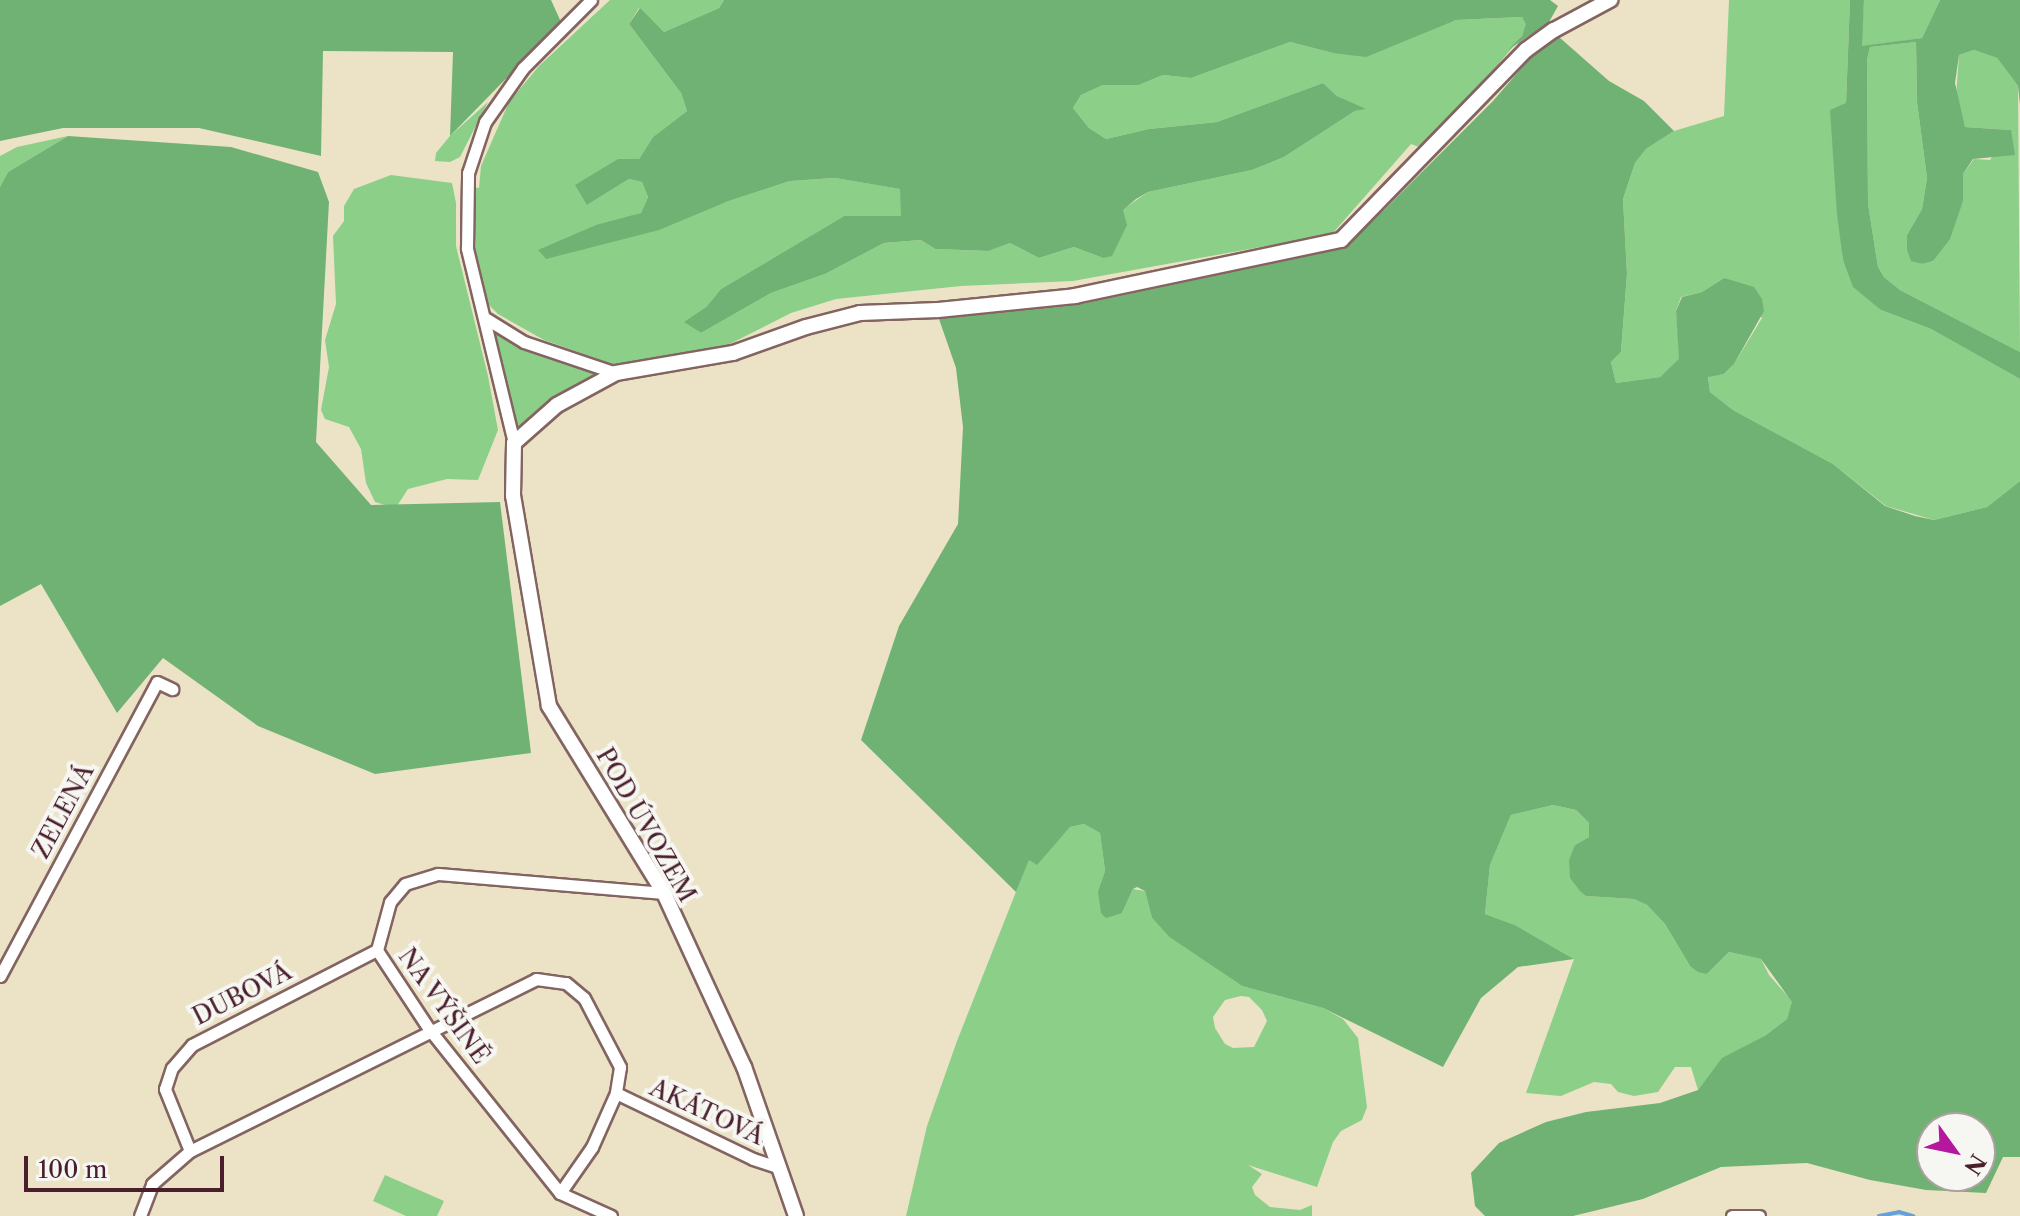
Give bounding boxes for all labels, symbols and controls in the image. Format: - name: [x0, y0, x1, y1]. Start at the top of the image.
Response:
- street label: POD ÚVOZEM: [590, 743, 702, 907]
- street label: ZELENÁ: [26, 759, 100, 863]
- street label: NA VÝŠINĚ: [392, 942, 496, 1070]
- street label: DUBOVÁ: [188, 957, 296, 1031]
- street label: AKÁTOVÁ: [645, 1073, 769, 1151]
- north arrow: [1916, 1112, 1996, 1192]
- scale bar: [28, 1140, 228, 1190]
- text: N: [1958, 1149, 1991, 1180]
- text: 100 m: [38, 1155, 107, 1184]

